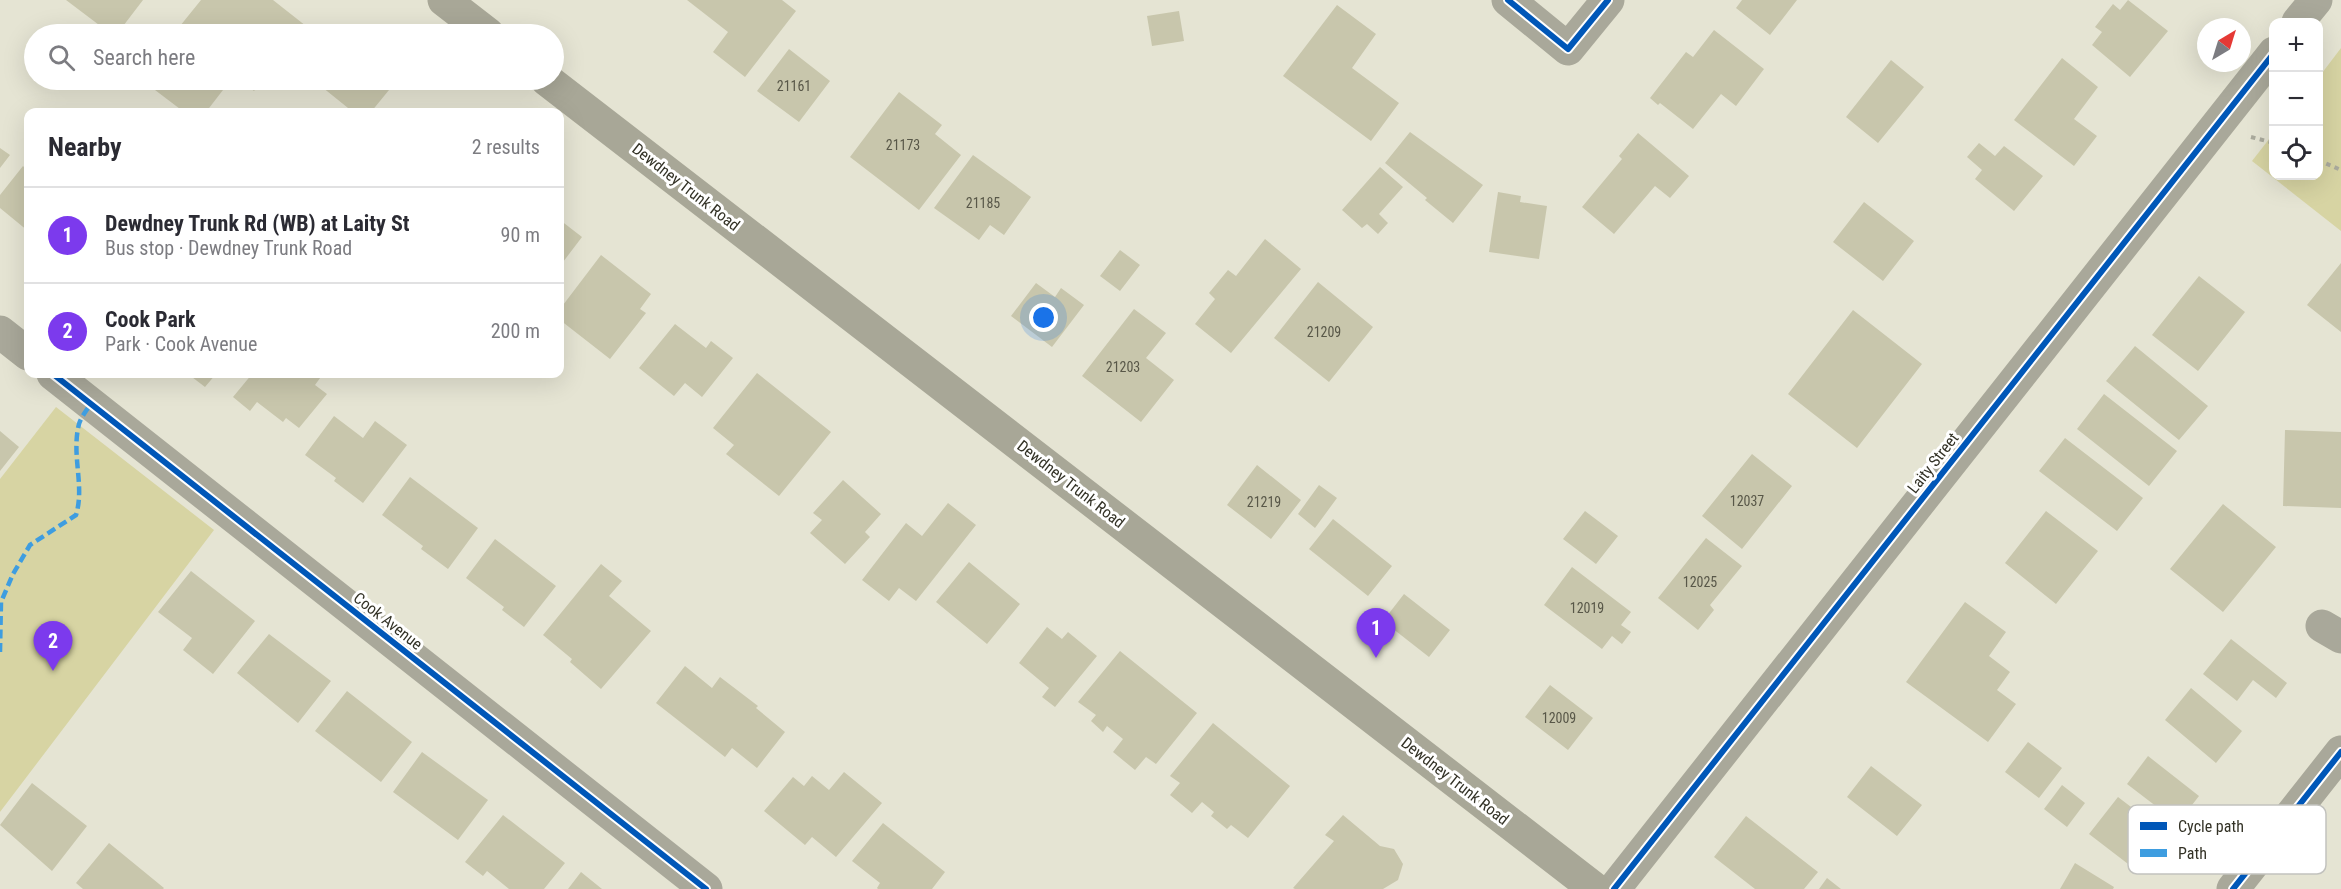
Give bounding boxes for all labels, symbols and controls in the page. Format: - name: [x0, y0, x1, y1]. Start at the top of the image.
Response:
- north arrow: [2197, 18, 2251, 72]
- map controls: [2269, 18, 2323, 180]
- button: +: [2269, 18, 2323, 72]
- search box: [24, 24, 564, 90]
- icon: search: [45, 41, 78, 74]
- text: Search here: [93, 45, 195, 70]
- button: −: [2269, 72, 2323, 126]
- house number: 21161: [777, 78, 811, 94]
- button: locate: [2269, 126, 2323, 180]
- text: Nearby: [48, 132, 122, 162]
- text: 2 results: [472, 135, 540, 159]
- house number: 21173: [886, 137, 920, 153]
- street label: Dewdney Trunk Road: [628, 139, 744, 235]
- house number: 21185: [966, 195, 1000, 211]
- text: Dewdney Trunk Rd (WB) at Laity St: [105, 211, 410, 236]
- text: 1: [62, 223, 73, 247]
- text: 90 m: [501, 223, 540, 247]
- text: Bus stop · Dewdney Trunk Road: [105, 236, 352, 260]
- your location: [1029, 303, 1058, 332]
- text: Cook Park: [105, 307, 196, 332]
- text: 2: [62, 319, 73, 343]
- text: 200 m: [491, 319, 540, 343]
- house number: 21209: [1307, 324, 1341, 340]
- text: Park · Cook Avenue: [105, 332, 257, 356]
- house number: 21203: [1106, 359, 1140, 375]
- street label: Laity Street: [1903, 429, 1963, 497]
- street label: Dewdney Trunk Road: [1013, 436, 1129, 532]
- house number: 12037: [1730, 493, 1764, 509]
- house number: 21219: [1247, 494, 1281, 510]
- house number: 12025: [1683, 574, 1717, 590]
- street label: Cook Avenue: [350, 588, 426, 654]
- house number: 12019: [1570, 600, 1604, 616]
- pin: 1: [1356, 608, 1396, 658]
- pin: 2: [34, 622, 72, 671]
- house number: 12009: [1542, 710, 1576, 726]
- street label: Dewdney Trunk Road: [1397, 733, 1513, 829]
- legend: [2128, 805, 2326, 874]
- text: Cycle path: [2178, 817, 2244, 836]
- text: Path: [2178, 844, 2207, 863]

